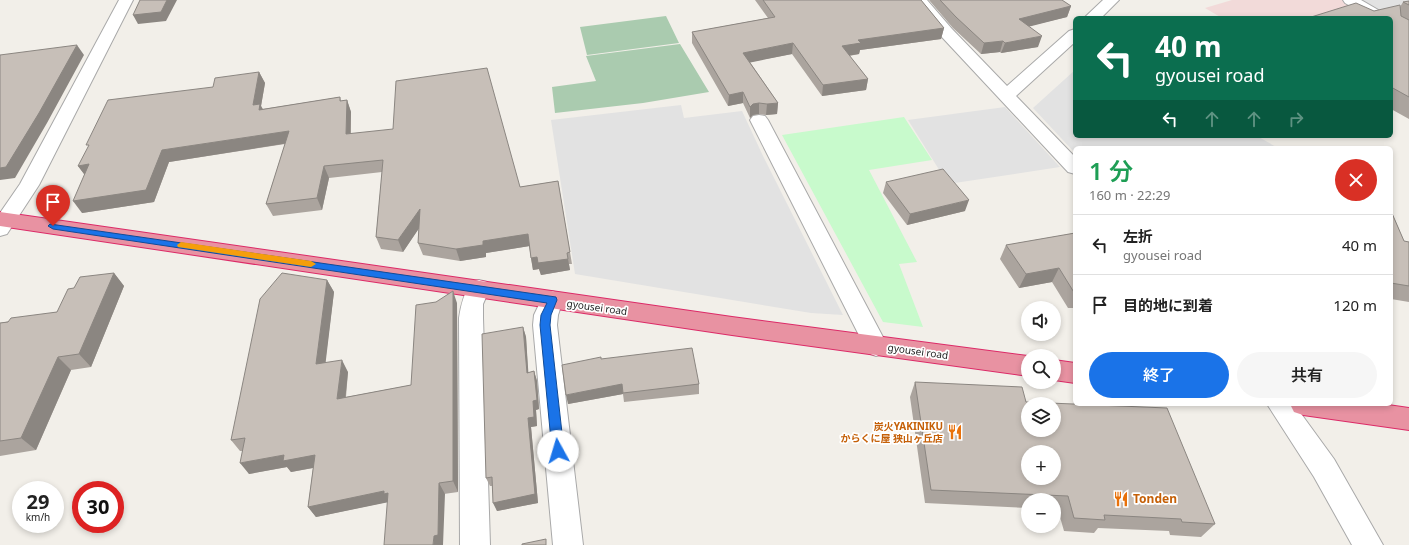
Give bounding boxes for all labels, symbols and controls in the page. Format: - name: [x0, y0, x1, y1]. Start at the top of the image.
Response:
- text: 40 m: [1155, 27, 1222, 65]
- icon: left: [1089, 32, 1141, 84]
- text: gyousei road: [1155, 63, 1265, 87]
- icon: left: [1159, 108, 1181, 130]
- icon: ahead: [1201, 108, 1223, 130]
- icon: ahead: [1243, 108, 1265, 130]
- icon: right: [1285, 108, 1307, 130]
- text: 1 分: [1089, 154, 1133, 187]
- button: close: [1335, 159, 1377, 201]
- pin: [36, 185, 70, 226]
- text: 160 m · 22:29: [1089, 186, 1170, 204]
- icon: arrive: [42, 191, 64, 213]
- text: 左折: [1123, 226, 1153, 246]
- icon: left: [1089, 234, 1111, 256]
- text: 40 m: [1342, 235, 1377, 255]
- text: gyousei road: [1123, 246, 1202, 264]
- icon: arrive: [1089, 294, 1111, 316]
- text: 目的地に到着: [1123, 295, 1213, 315]
- text: 120 m: [1333, 295, 1377, 315]
- street label: gyousei road: [566, 296, 628, 318]
- map controls: [1021, 301, 1061, 533]
- button: sound: [1021, 301, 1061, 341]
- street label: gyousei road: [887, 340, 949, 362]
- button: search: [1021, 349, 1061, 389]
- button: 終了: [1089, 352, 1229, 398]
- button: 共有: [1237, 352, 1377, 398]
- button: layers: [1021, 397, 1061, 437]
- place label: 炭火YAKINIKU からくに屋 狭山ヶ丘店: [840, 419, 943, 445]
- restaurant icon: 炭火YAKINIKU からくに屋 狭山ヶ丘店: [946, 423, 964, 441]
- position arrow: [537, 430, 579, 472]
- button: +: [1021, 445, 1061, 485]
- speed limit sign: 30: [72, 481, 124, 533]
- text: 29: [27, 488, 49, 515]
- restaurant icon: Tonden: [1112, 490, 1130, 508]
- place label: Tonden: [1133, 490, 1177, 507]
- button: −: [1021, 493, 1061, 533]
- text: km/h: [26, 510, 50, 524]

